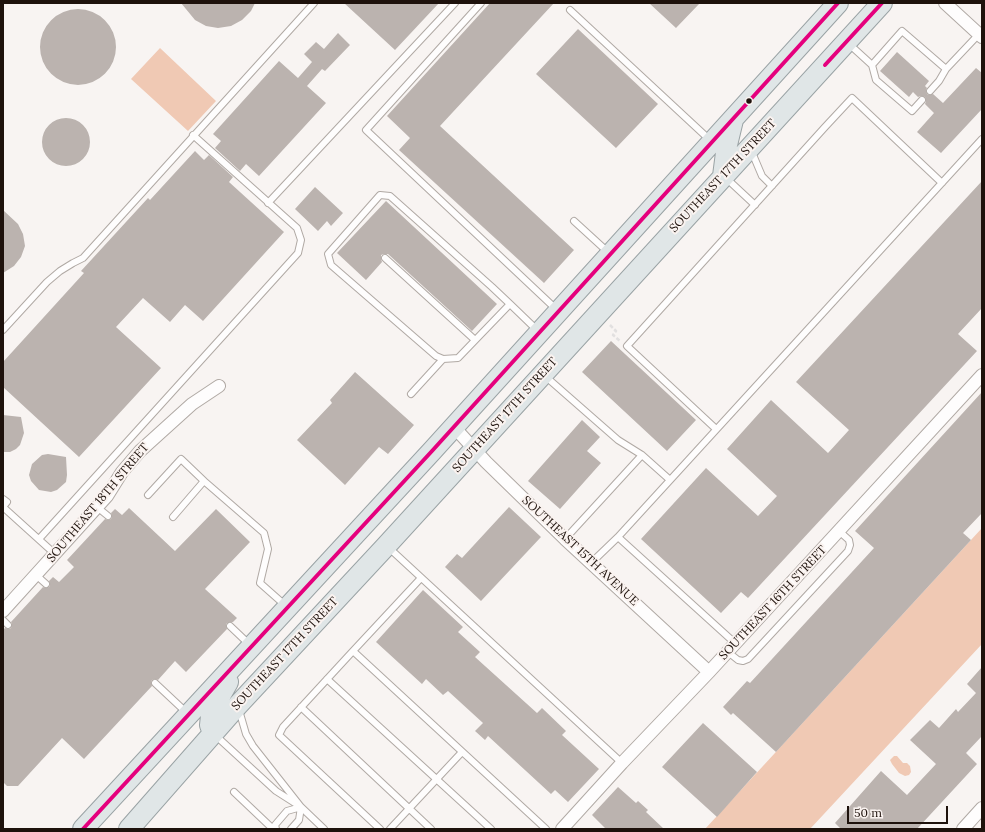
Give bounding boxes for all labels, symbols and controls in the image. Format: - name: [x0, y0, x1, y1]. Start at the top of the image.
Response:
- unlabelled marker: [744, 96, 754, 106]
- street label: SOUTHEAST 17TH STREET: [667, 116, 779, 236]
- street label: SOUTHEAST 17TH STREET: [450, 355, 560, 475]
- street label: SOUTHEAST 18TH STREET: [44, 441, 152, 565]
- street label: SOUTHEAST 15TH AVENUE: [519, 493, 641, 609]
- street label: SOUTHEAST 16TH STREET: [716, 543, 830, 663]
- street label: SOUTHEAST 17TH STREET: [229, 594, 341, 714]
- scale bar: [849, 798, 950, 824]
- text: 50 m: [854, 805, 882, 820]

